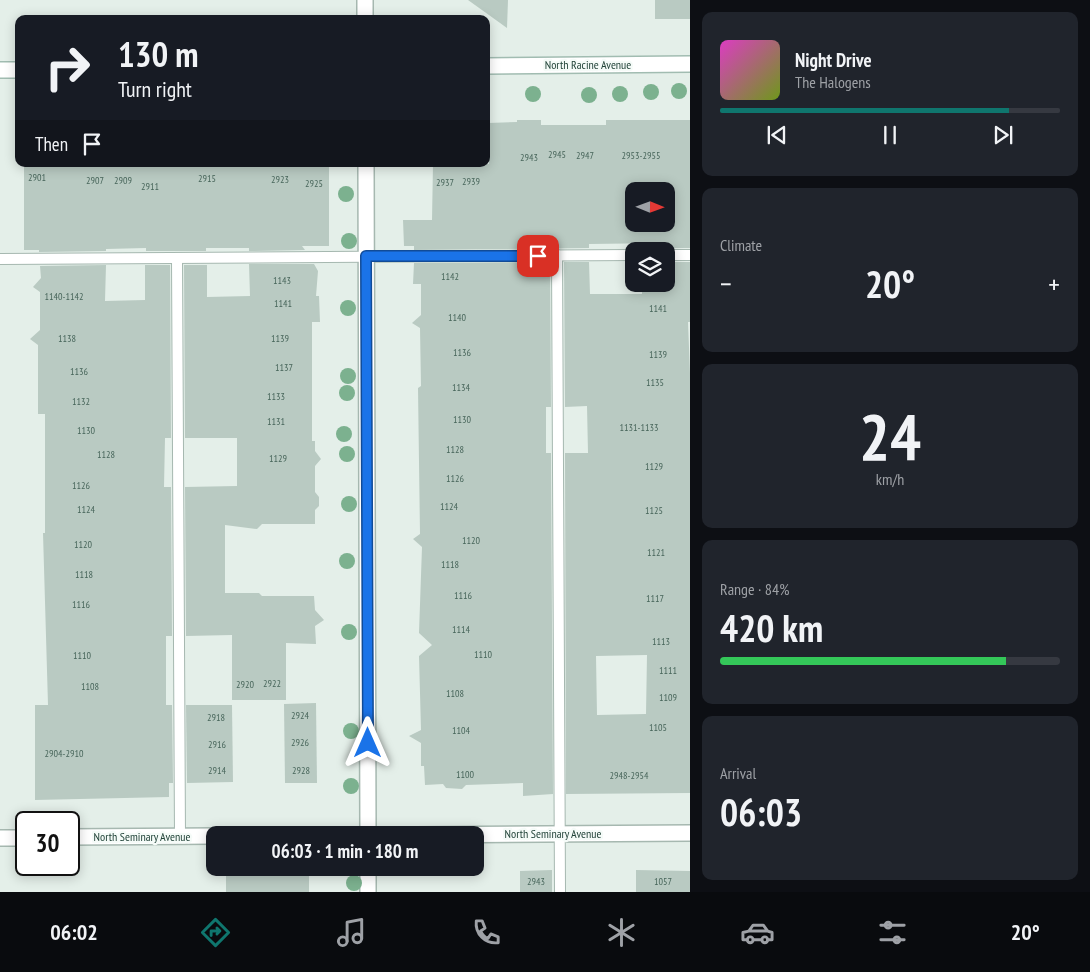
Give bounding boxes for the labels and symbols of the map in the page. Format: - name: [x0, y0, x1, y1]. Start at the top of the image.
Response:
- street label: North Racine Avenue: [545, 57, 631, 72]
- house number: 2945: [548, 148, 566, 161]
- house number: 2947: [576, 149, 594, 162]
- house number: 2953-2955: [622, 149, 660, 162]
- house number: 2943: [520, 151, 538, 164]
- house number: 2901: [28, 171, 46, 184]
- house number: 2915: [198, 172, 216, 185]
- house number: 2923: [271, 173, 289, 186]
- house number: 2907: [86, 174, 104, 187]
- house number: 2909: [114, 174, 132, 187]
- house number: 2939: [462, 175, 480, 188]
- house number: 2937: [436, 176, 454, 189]
- house number: 2925: [305, 177, 323, 190]
- house number: 2911: [141, 180, 159, 193]
- north arrow: [625, 182, 675, 232]
- pin: [517, 235, 559, 277]
- house number: 1142: [441, 270, 459, 283]
- house number: 1143: [273, 274, 291, 287]
- house number: 1140-1142: [45, 290, 83, 303]
- house number: 1141: [274, 297, 292, 310]
- house number: 1141: [649, 302, 667, 315]
- house number: 1140: [448, 311, 467, 324]
- house number: 1138: [58, 332, 76, 345]
- house number: 1139: [271, 332, 289, 345]
- house number: 1136: [453, 346, 472, 359]
- house number: 1139: [649, 348, 667, 361]
- house number: 1137: [275, 361, 293, 374]
- house number: 1136: [70, 365, 89, 378]
- house number: 1135: [646, 376, 664, 389]
- house number: 1134: [452, 381, 471, 394]
- house number: 1133: [267, 390, 285, 403]
- house number: 1132: [72, 395, 90, 408]
- house number: 1130: [453, 413, 472, 426]
- house number: 1131: [267, 415, 285, 428]
- house number: 1131-1133: [620, 421, 658, 434]
- house number: 1130: [77, 424, 96, 437]
- house number: 1128: [446, 443, 464, 456]
- house number: 1128: [97, 448, 115, 461]
- house number: 1129: [269, 452, 287, 465]
- house number: 1129: [645, 460, 663, 473]
- house number: 1126: [446, 472, 465, 485]
- house number: 1126: [72, 479, 91, 492]
- house number: 1124: [440, 500, 459, 513]
- house number: 1124: [77, 503, 96, 516]
- house number: 1125: [645, 504, 663, 517]
- house number: 1120: [462, 534, 481, 547]
- house number: 1120: [74, 538, 93, 551]
- house number: 1121: [647, 546, 665, 559]
- house number: 1118: [441, 558, 459, 571]
- house number: 1118: [75, 568, 93, 581]
- house number: 1116: [454, 589, 473, 602]
- house number: 1117: [646, 592, 664, 605]
- house number: 1116: [72, 598, 91, 611]
- house number: 1114: [452, 623, 471, 636]
- house number: 1113: [652, 635, 670, 648]
- house number: 1110: [474, 648, 493, 661]
- house number: 1110: [73, 649, 92, 662]
- house number: 1111: [659, 664, 677, 677]
- house number: 2922: [263, 677, 281, 690]
- house number: 2920: [236, 678, 255, 691]
- house number: 1108: [81, 680, 99, 693]
- house number: 1108: [446, 687, 464, 700]
- house number: 1109: [659, 691, 677, 704]
- house number: 2924: [291, 709, 310, 722]
- house number: 2918: [207, 711, 225, 724]
- position arrow: [341, 716, 393, 768]
- house number: 1105: [649, 721, 667, 734]
- house number: 1104: [452, 724, 471, 737]
- house number: 2926: [291, 736, 310, 749]
- house number: 2916: [208, 738, 227, 751]
- house number: 2904-2910: [45, 747, 84, 760]
- house number: 2914: [208, 764, 227, 777]
- house number: 2928: [292, 764, 310, 777]
- house number: 1100: [456, 768, 475, 781]
- house number: 2948-2954: [610, 769, 649, 782]
- speed limit sign: 30: [15, 811, 80, 876]
- street label: North Seminary Avenue: [505, 826, 602, 841]
- street label: North Seminary Avenue: [94, 829, 191, 844]
- house number: 2943: [527, 875, 545, 888]
- house number: 1057: [654, 875, 672, 888]

